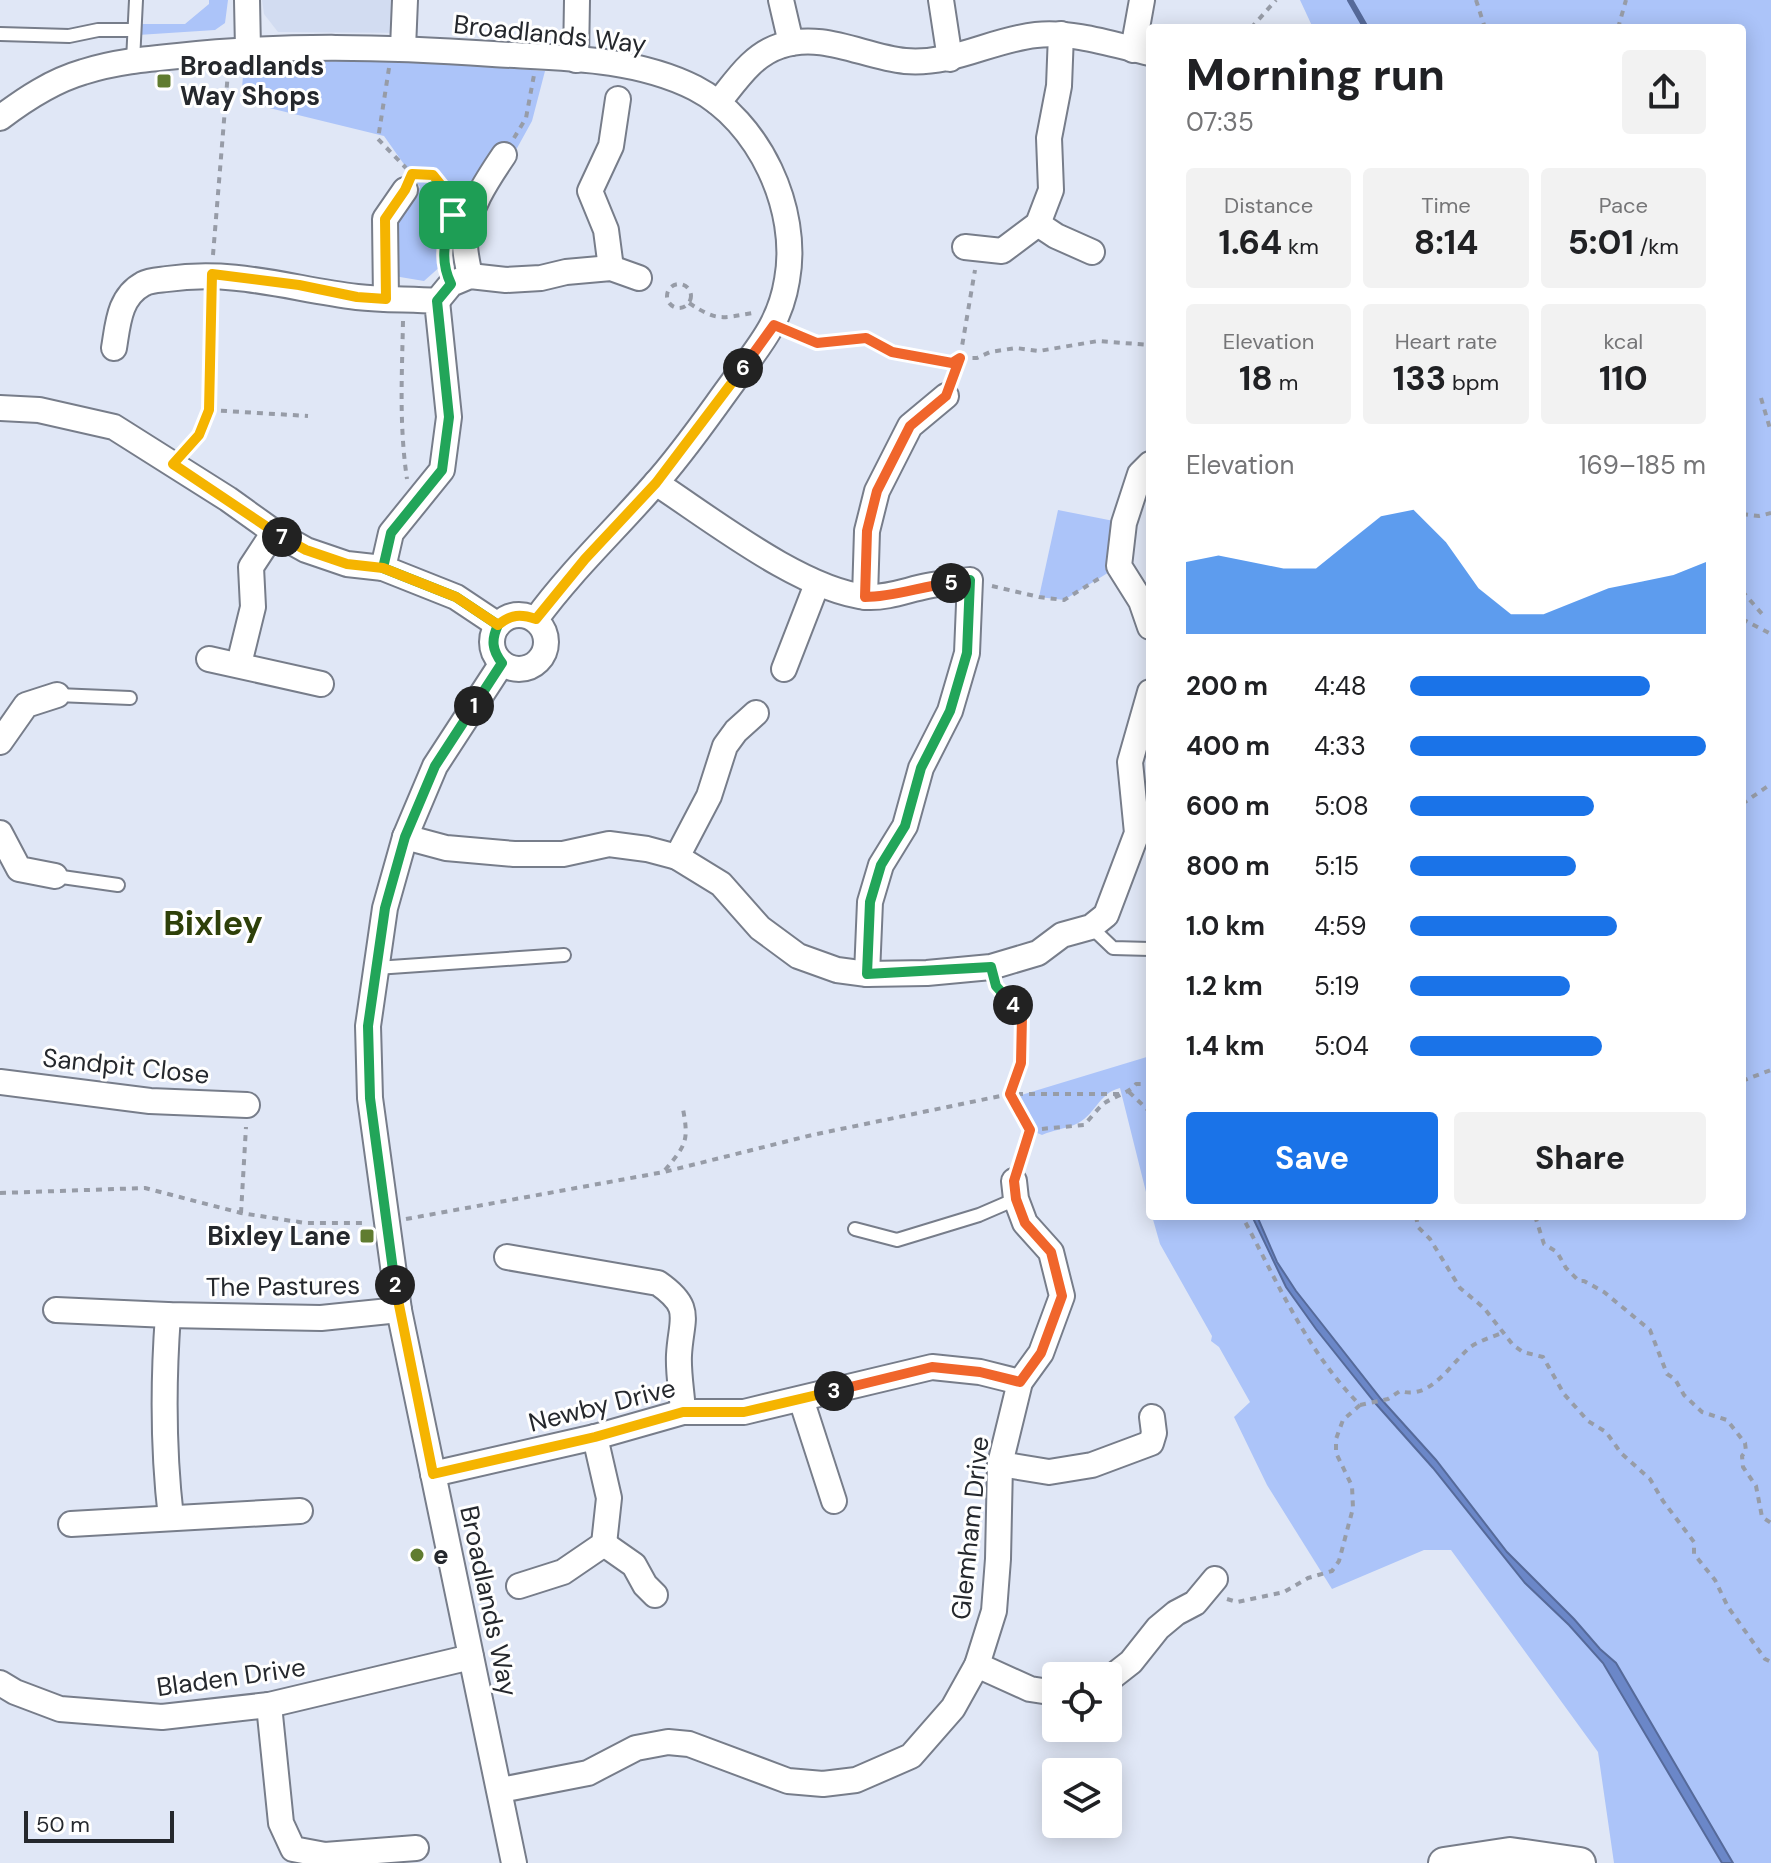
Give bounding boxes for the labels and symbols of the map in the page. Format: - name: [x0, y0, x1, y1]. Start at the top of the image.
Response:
- street label: Broadlands Way: [452, 7, 648, 61]
- place label: Broadlands Way Shops: [180, 49, 324, 113]
- marker: Broadlands Way Shops: [155, 72, 173, 90]
- pin: [419, 181, 487, 249]
- pin: 6: [723, 348, 763, 388]
- pin: 7: [262, 517, 302, 557]
- pin: 5: [931, 563, 971, 603]
- pin: 1: [454, 686, 494, 726]
- district label: Bixley: [163, 901, 263, 946]
- pin: 4: [993, 985, 1033, 1025]
- street label: Sandpit Close: [41, 1040, 211, 1092]
- place label: Bixley Lane: [207, 1219, 351, 1253]
- marker: Bixley Lane: [358, 1227, 376, 1245]
- pin: 2: [375, 1265, 415, 1305]
- street label: The Pastures: [206, 1268, 360, 1304]
- street label: Newby Drive: [525, 1370, 679, 1440]
- pin: 3: [814, 1371, 854, 1411]
- street label: Glemham Drive: [943, 1435, 997, 1621]
- street label: Broadlands Way: [452, 1503, 526, 1699]
- place label: e: [433, 1538, 449, 1572]
- marker: e: [408, 1546, 426, 1564]
- street label: Bladen Drive: [154, 1650, 308, 1704]
- scale bar: [24, 1807, 174, 1843]

